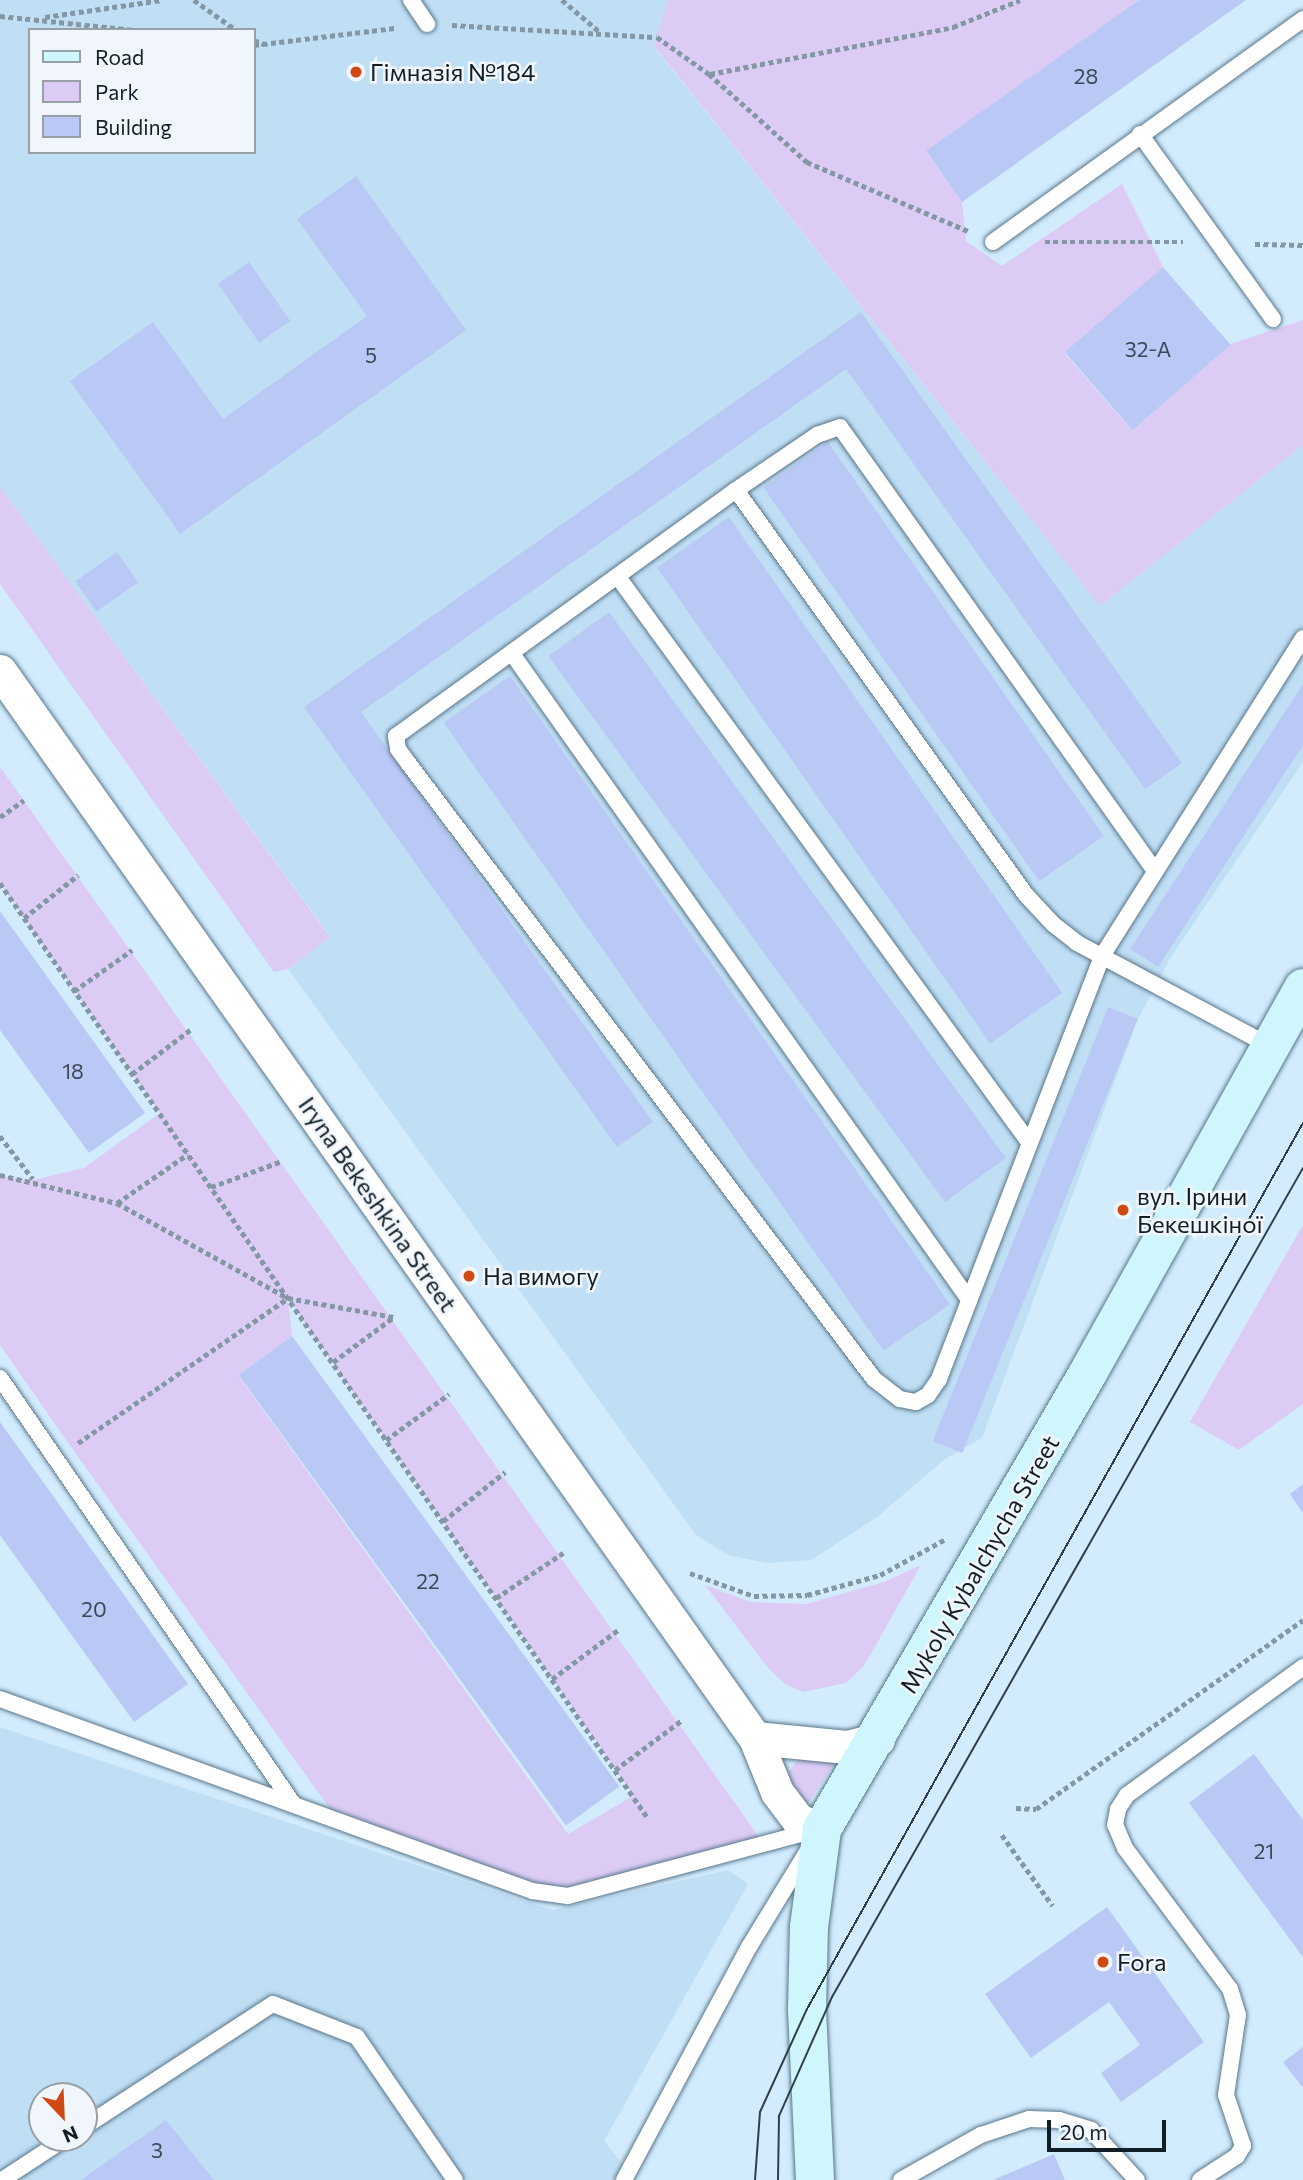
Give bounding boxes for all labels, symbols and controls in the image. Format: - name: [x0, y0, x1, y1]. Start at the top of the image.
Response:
- legend: [28, 28, 256, 154]
- text: Road: [95, 44, 144, 69]
- place label: Гімназія №184: [370, 58, 535, 86]
- house number: 28: [1074, 63, 1098, 89]
- marker: Гімназія №184: [348, 64, 364, 80]
- text: Park: [95, 79, 139, 104]
- text: Building: [95, 114, 172, 139]
- house number: 32-А: [1125, 336, 1171, 362]
- house number: 5: [365, 342, 377, 368]
- house number: 18: [62, 1058, 84, 1084]
- street label: Iryna Bekeshkina Street: [293, 1091, 463, 1317]
- place label: вул. Ірини Бекешкіної: [1137, 1182, 1263, 1238]
- marker: вул. Ірини Бекешкіної: [1115, 1202, 1131, 1218]
- place label: На вимогу: [483, 1262, 599, 1290]
- marker: На вимогу: [461, 1268, 477, 1284]
- street label: Mykoly Kybalchycha Street: [893, 1430, 1065, 1698]
- house number: 22: [416, 1568, 440, 1594]
- house number: 20: [81, 1596, 107, 1622]
- house number: 21: [1254, 1838, 1274, 1864]
- place label: Fora: [1117, 1948, 1166, 1976]
- marker: Fora: [1095, 1954, 1111, 1970]
- north arrow: [28, 2082, 98, 2152]
- scale bar: [1051, 2106, 1170, 2150]
- text: 20 m: [1060, 2119, 1108, 2144]
- text: N: [60, 2122, 82, 2148]
- house number: 3: [151, 2137, 163, 2163]

